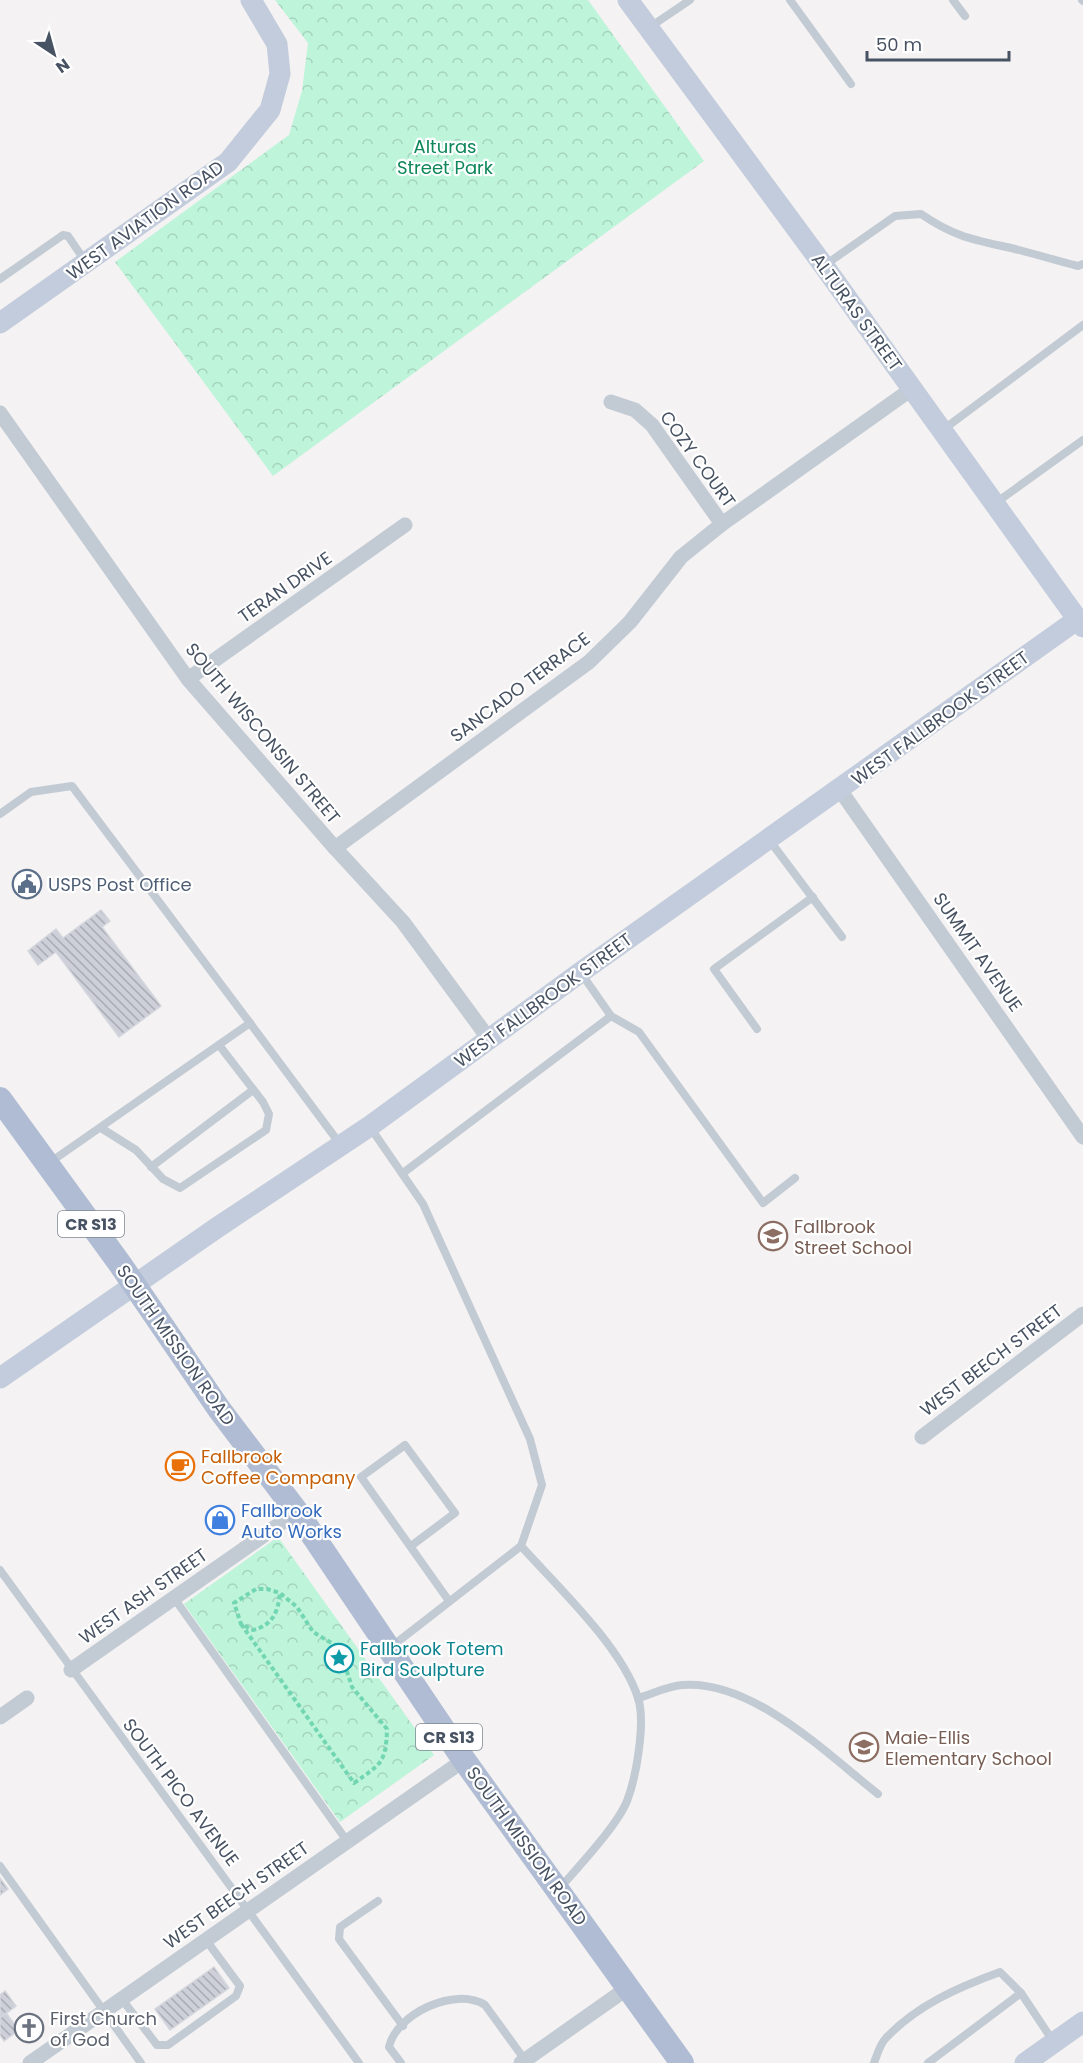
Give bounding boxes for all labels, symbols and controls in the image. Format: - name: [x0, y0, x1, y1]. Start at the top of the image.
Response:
- north arrow: [24, 24, 84, 84]
- scale bar: [867, 24, 1010, 62]
- text: 50 m: [876, 32, 922, 57]
- text: N: [51, 53, 74, 79]
- park label: Alturas Street Park: [397, 134, 494, 180]
- street label: WEST AVIATION ROAD: [61, 154, 229, 286]
- street label: ALTURAS STREET: [806, 248, 908, 376]
- street label: COZY COURT: [654, 406, 742, 513]
- street label: TERAN DRIVE: [233, 545, 337, 629]
- street label: SANCADO TERRACE: [445, 626, 595, 748]
- street label: SOUTH WISCONSIN STREET: [180, 637, 346, 829]
- street label: WEST FALLBROOK STREET: [846, 645, 1034, 791]
- public building icon: USPS Post Office: [11, 868, 43, 900]
- place label: USPS Post Office: [48, 872, 192, 897]
- street label: SUMMIT AVENUE: [928, 887, 1028, 1017]
- street label: WEST FALLBROOK STREET: [449, 927, 637, 1073]
- road number: CR S13: [58, 1211, 124, 1237]
- place label: Fallbrook Street School: [794, 1214, 912, 1260]
- school or university icon: Fallbrook Street School: [757, 1220, 789, 1252]
- street label: SOUTH MISSION ROAD: [111, 1260, 241, 1430]
- street label: WEST BEECH STREET: [915, 1298, 1067, 1422]
- place label: Fallbrook Coffee Company: [201, 1444, 355, 1490]
- cafe icon: Fallbrook Coffee Company: [164, 1450, 196, 1482]
- place label: Fallbrook Auto Works: [241, 1498, 342, 1544]
- shop icon: Fallbrook Auto Works: [204, 1504, 236, 1536]
- street label: WEST ASH STREET: [74, 1542, 212, 1650]
- place label: Fallbrook Totem Bird Sculpture: [360, 1636, 504, 1682]
- place icon: Fallbrook Totem Bird Sculpture: [323, 1642, 355, 1674]
- street label: SOUTH PICO AVENUE: [117, 1713, 245, 1871]
- road number: CR S13: [416, 1724, 482, 1750]
- place label: Maie-Ellis Elementary School: [885, 1725, 1052, 1771]
- school or university icon: Maie-Ellis Elementary School: [848, 1731, 880, 1763]
- street label: SOUTH MISSION ROAD: [461, 1761, 593, 1931]
- street label: WEST BEECH STREET: [158, 1835, 314, 1955]
- place label: First Church of God: [50, 2006, 157, 2052]
- church icon: First Church of God: [13, 2012, 45, 2044]

